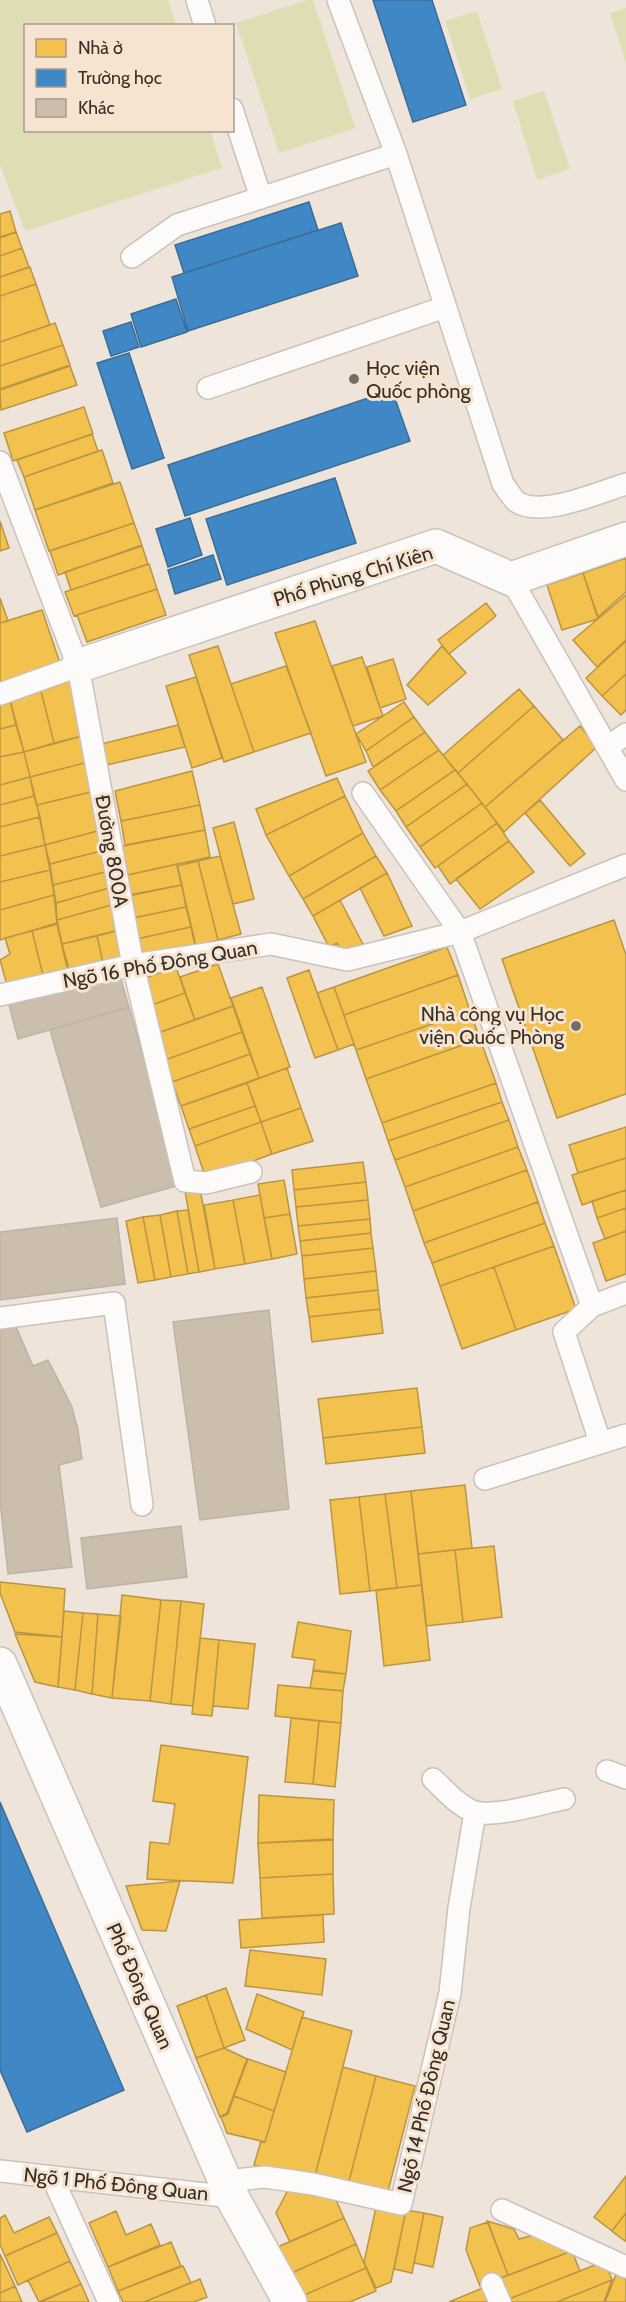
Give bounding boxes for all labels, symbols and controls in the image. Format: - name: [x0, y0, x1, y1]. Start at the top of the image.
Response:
- legend: [24, 24, 234, 132]
- text: Nhà ở: [78, 37, 123, 59]
- text: Trường học: [78, 67, 162, 89]
- text: Khác: [78, 97, 115, 119]
- place label: Học viện Quốc phòng: [366, 356, 472, 403]
- marker: Học viện Quốc phòng: [347, 372, 361, 386]
- street label: Phố Phùng Chí Kiên: [270, 540, 436, 612]
- street label: Đường 800A: [90, 793, 134, 910]
- street label: Ngõ 16 Phố Đông Quan: [61, 935, 259, 993]
- place label: Nhà công vụ Học viện Quốc Phòng: [419, 1002, 565, 1049]
- marker: Nhà công vụ Học viện Quốc Phòng: [569, 1019, 583, 1033]
- street label: Phố Đông Quan: [101, 1919, 179, 2053]
- street label: Ngõ 14 Phố Đông Quan: [392, 1997, 460, 2195]
- street label: Ngõ 1 Phố Đông Quan: [22, 2162, 210, 2206]

